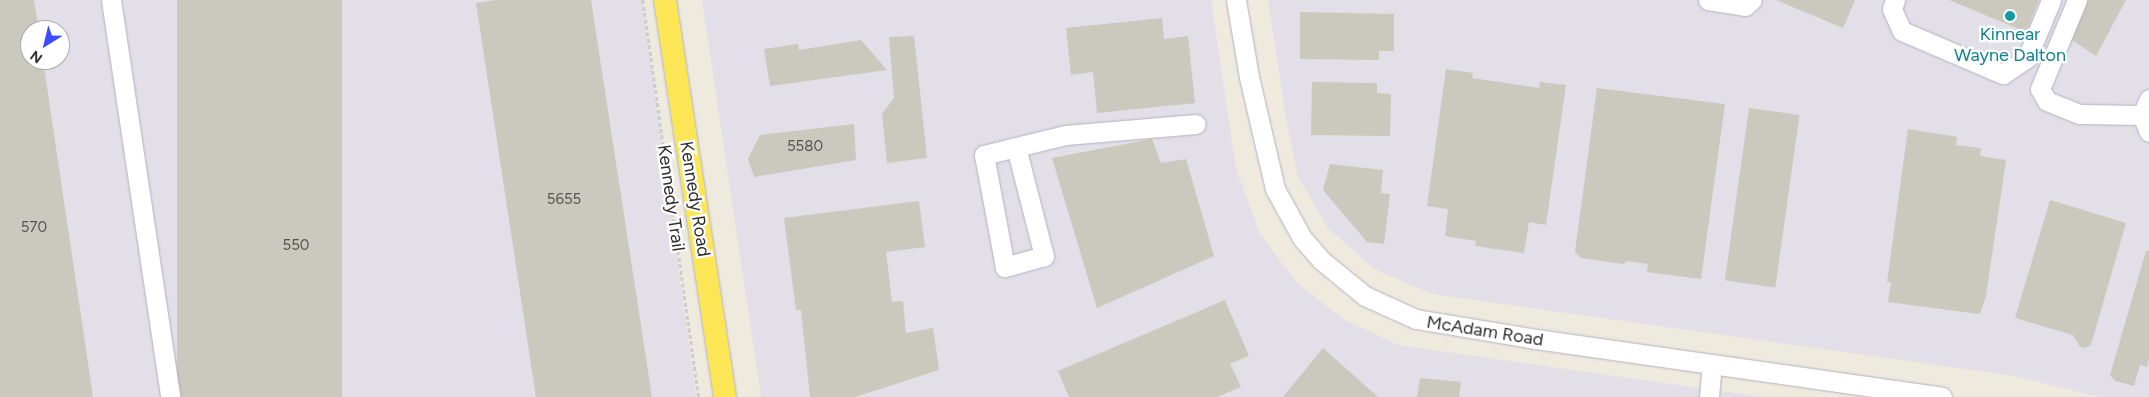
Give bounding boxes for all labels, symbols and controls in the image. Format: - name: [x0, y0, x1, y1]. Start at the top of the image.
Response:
- marker: Kinnear Wayne Dalton: [2004, 10, 2016, 22]
- north arrow: [20, 20, 70, 70]
- place label: Kinnear Wayne Dalton: [1954, 24, 2066, 66]
- text: N: [27, 47, 46, 67]
- house number: 5580: [787, 138, 823, 156]
- street label: Kennedy Road: [675, 140, 715, 258]
- street label: Kennedy Trail: [653, 143, 689, 253]
- house number: 5655: [547, 191, 581, 209]
- house number: 570: [21, 219, 47, 237]
- house number: 550: [283, 237, 309, 255]
- street label: McAdam Road: [1425, 311, 1545, 351]

